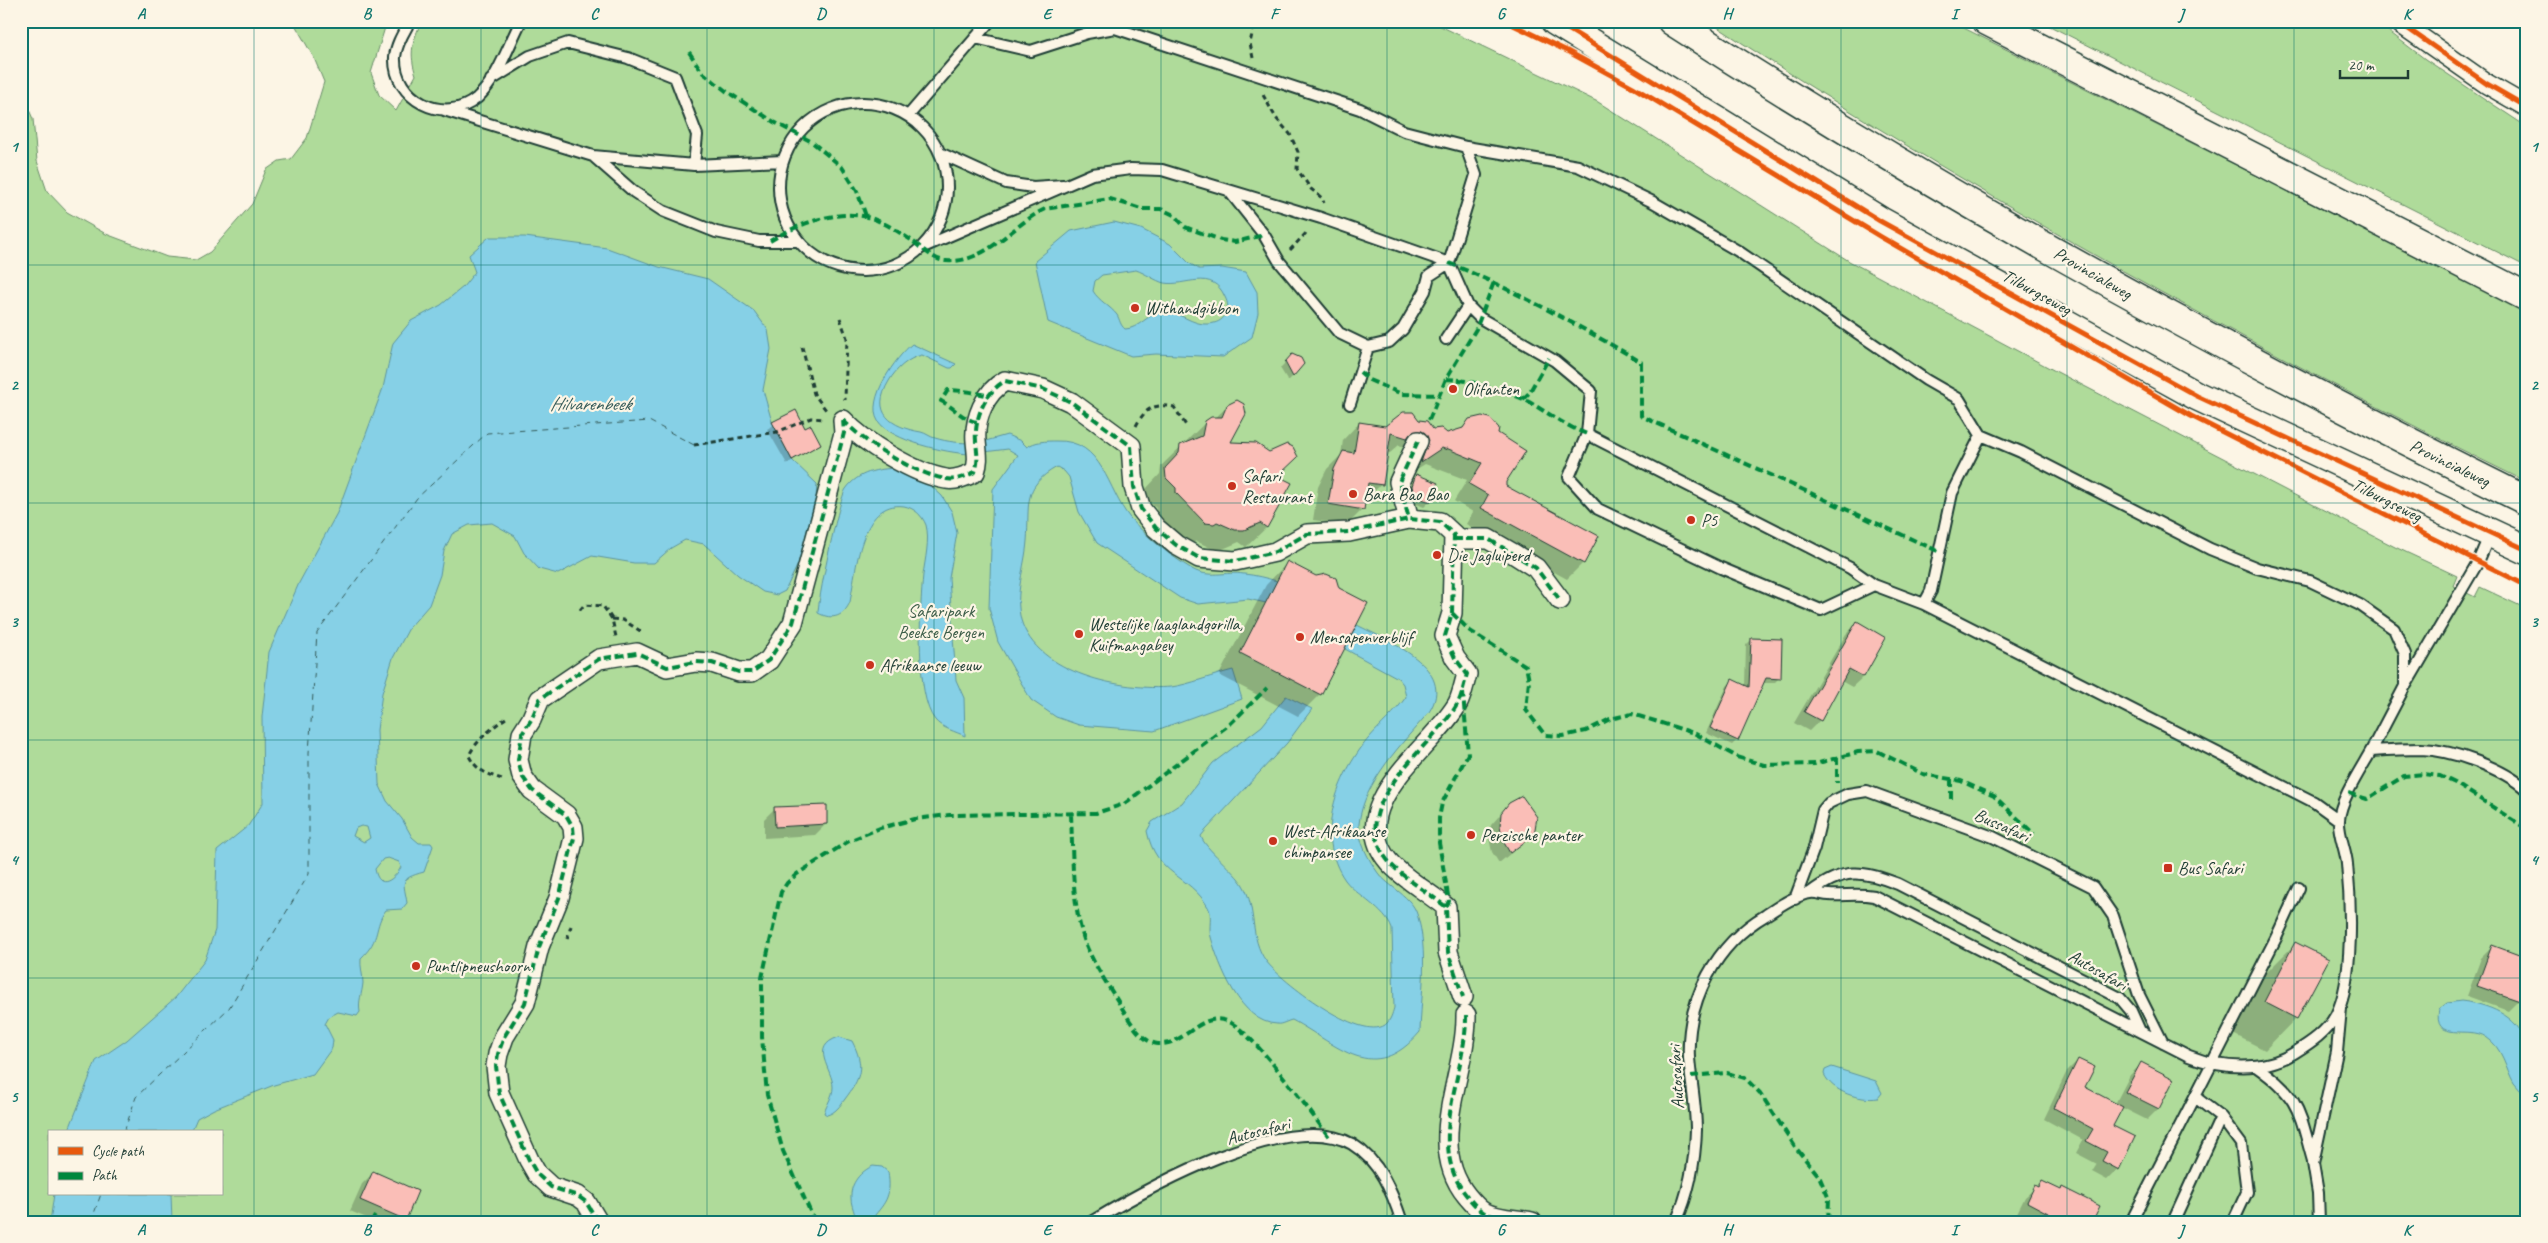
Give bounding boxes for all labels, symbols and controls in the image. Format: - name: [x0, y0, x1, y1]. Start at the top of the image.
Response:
- text: A: [137, 4, 147, 24]
- text: B: [363, 4, 373, 24]
- text: C: [590, 4, 600, 24]
- text: D: [816, 4, 827, 24]
- text: E: [1043, 4, 1054, 24]
- text: F: [1270, 4, 1281, 24]
- text: G: [1497, 4, 1507, 24]
- text: H: [1722, 4, 1734, 24]
- text: I: [1951, 4, 1961, 24]
- text: J: [2177, 4, 2186, 24]
- text: K: [2403, 4, 2415, 24]
- scale bar: [2340, 48, 2408, 80]
- text: 20 m: [2348, 56, 2375, 75]
- text: 1: [10, 137, 19, 157]
- text: 1: [2530, 137, 2539, 157]
- street label: Provincialeweg: [2050, 242, 2137, 305]
- street label: Tilburgseweg: [1999, 264, 2077, 321]
- place label: Withandgibbon: [1145, 297, 1239, 319]
- marker: Withandgibbon: [1129, 302, 1141, 314]
- text: 2: [10, 375, 19, 395]
- text: 2: [2530, 375, 2539, 395]
- place label: Olifanten: [1463, 378, 1520, 400]
- marker: Olifanten: [1447, 383, 1459, 395]
- water label: Hilvarenbeek: [550, 392, 634, 416]
- street label: Provincialeweg: [2406, 434, 2495, 493]
- place label: Safari Restaurant: [1242, 465, 1314, 508]
- street label: Tilburgseweg: [2348, 473, 2427, 528]
- marker: Safari Restaurant: [1226, 480, 1238, 492]
- place label: Bara Bao Bao: [1363, 483, 1450, 505]
- marker: Bara Bao Bao: [1347, 488, 1359, 500]
- place label: P5: [1701, 509, 1718, 531]
- marker: P5: [1685, 514, 1697, 526]
- place label: Die Jagluiperd: [1447, 544, 1533, 566]
- marker: Die Jagluiperd: [1431, 549, 1443, 561]
- park label: Safaripark Beekse Bergen: [898, 600, 985, 643]
- text: 3: [10, 612, 19, 632]
- text: 3: [2530, 612, 2539, 632]
- place label: Westelijke laaglandgorilla, Kuifmangabey: [1089, 613, 1243, 656]
- place label: Mensapenverblijf: [1310, 626, 1416, 648]
- marker: Westelijke laaglandgorilla, Kuifmangabey: [1073, 628, 1085, 640]
- marker: Mensapenverblijf: [1294, 631, 1306, 643]
- place label: Afrikaanse leeuw: [880, 654, 982, 676]
- marker: Afrikaanse leeuw: [864, 659, 876, 671]
- street label: Bussafari: [1971, 803, 2035, 848]
- place label: West-Afrikaanse chimpansee: [1283, 820, 1386, 863]
- place label: Perzische panter: [1481, 824, 1584, 846]
- marker: Perzische panter: [1465, 829, 1477, 841]
- marker: West-Afrikaanse chimpansee: [1267, 835, 1279, 847]
- text: 4: [10, 850, 19, 870]
- text: 4: [2530, 850, 2539, 870]
- place label: Bus Safari: [2178, 857, 2246, 879]
- marker: Bus Safari: [2162, 862, 2174, 874]
- street label: Autosafari: [2065, 944, 2134, 997]
- place label: Puntlipneushoorn: [426, 955, 531, 977]
- marker: Puntlipneushoorn: [410, 960, 422, 972]
- street label: Autosafari: [1663, 1042, 1689, 1110]
- text: 5: [11, 1087, 20, 1107]
- text: 5: [2531, 1087, 2540, 1107]
- street label: Autosafari: [1224, 1112, 1294, 1149]
- legend: [48, 1130, 222, 1196]
- text: Cycle path: [92, 1142, 144, 1161]
- text: Path: [92, 1166, 118, 1185]
- text: A: [137, 1220, 147, 1240]
- text: B: [363, 1220, 373, 1240]
- text: C: [590, 1220, 600, 1240]
- text: D: [816, 1220, 827, 1240]
- text: E: [1043, 1220, 1054, 1240]
- text: F: [1270, 1220, 1281, 1240]
- text: G: [1497, 1220, 1507, 1240]
- text: H: [1722, 1220, 1734, 1240]
- text: I: [1951, 1220, 1961, 1240]
- text: J: [2177, 1220, 2186, 1240]
- text: K: [2403, 1220, 2415, 1240]

